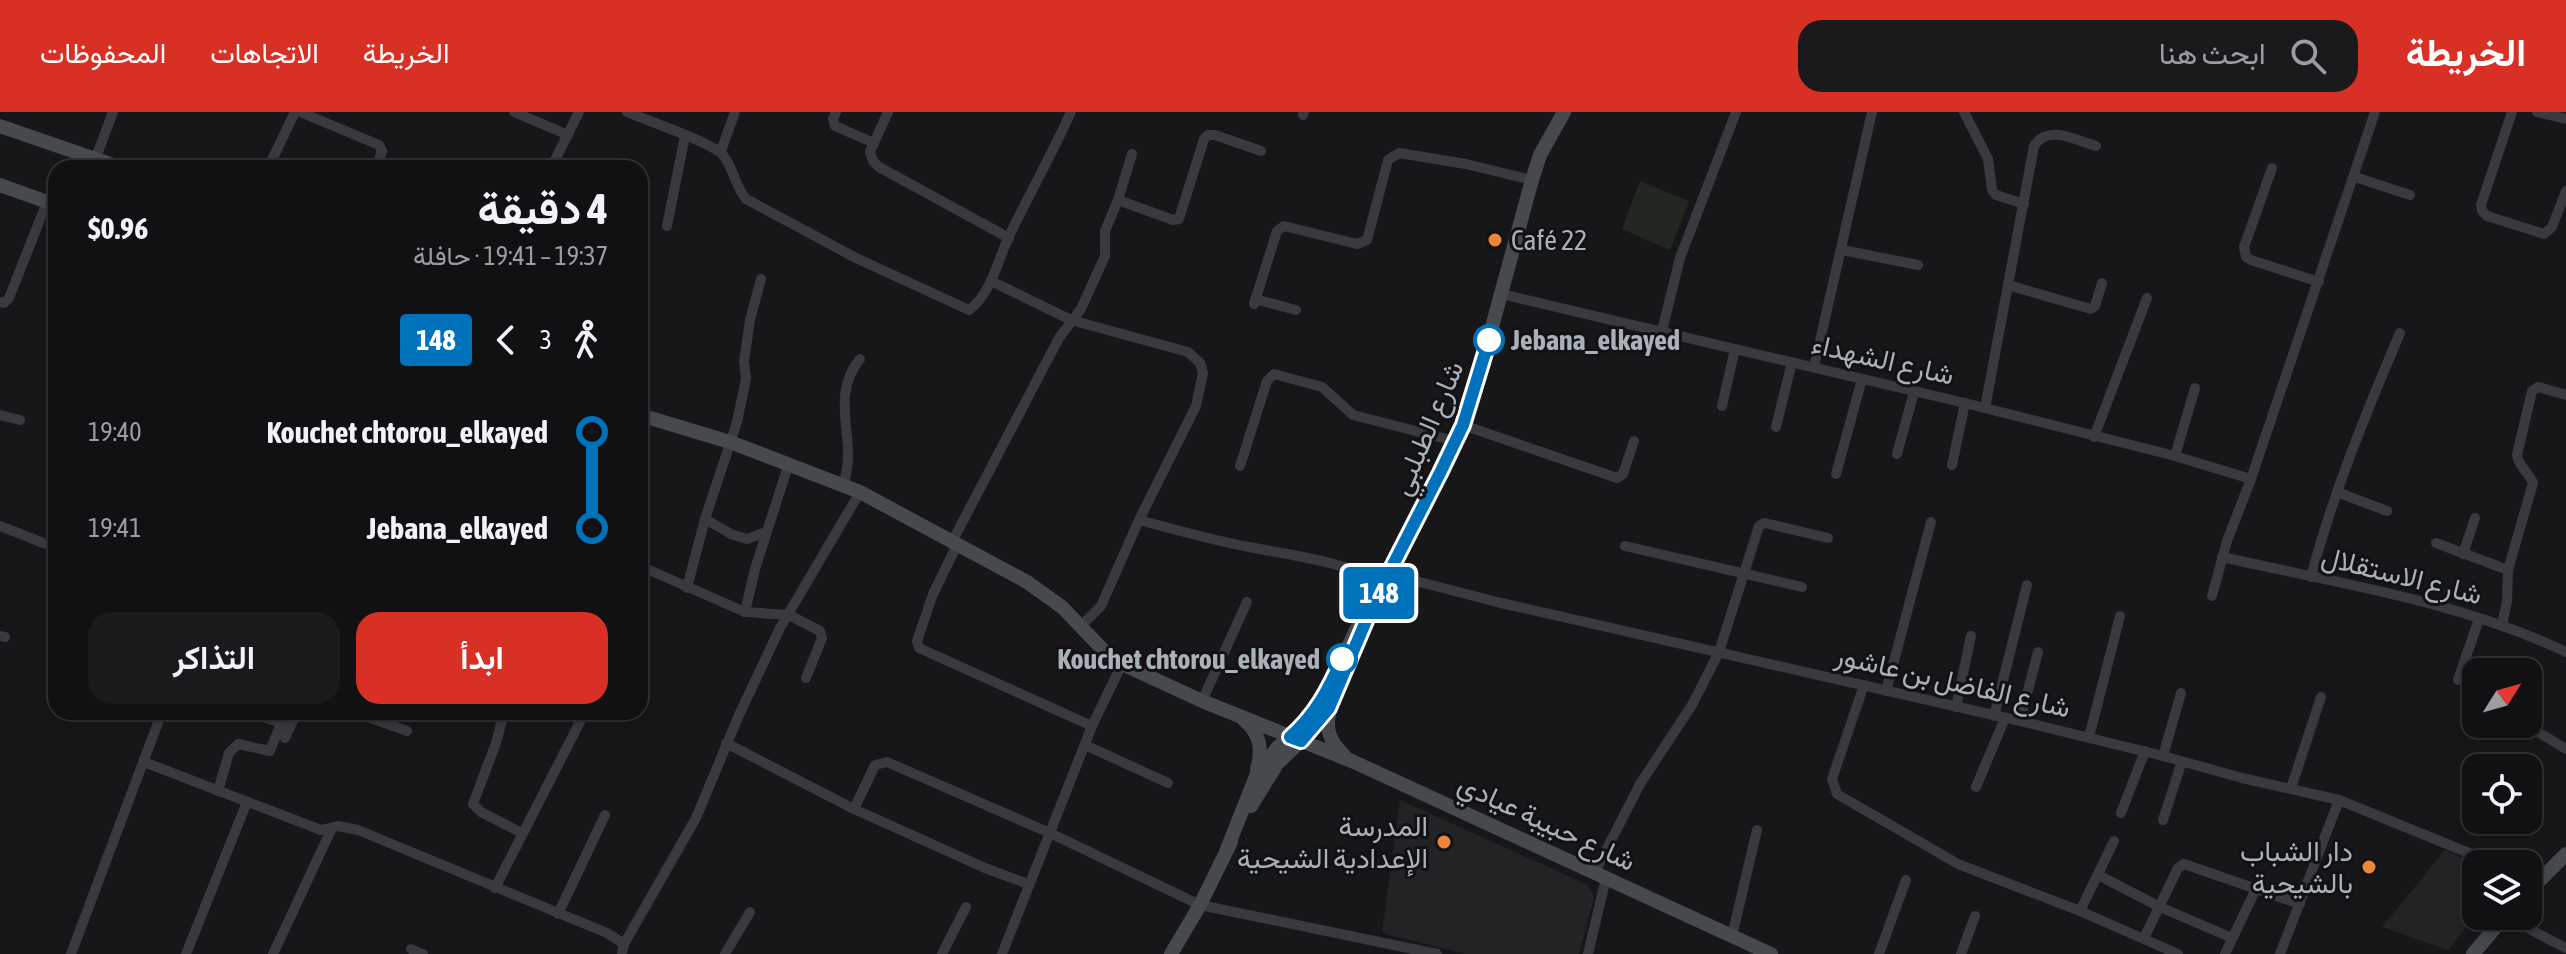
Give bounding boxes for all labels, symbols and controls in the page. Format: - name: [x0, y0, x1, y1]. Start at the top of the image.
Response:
- search box: [1798, 20, 2358, 92]
- text: الخريطة: [2406, 31, 2526, 74]
- icon: search: [2286, 34, 2330, 78]
- text: ابحث هنا: [2159, 36, 2266, 70]
- text: المحفوظات: [40, 37, 166, 69]
- text: الاتجاهات: [210, 37, 319, 69]
- text: الخريطة: [363, 37, 449, 69]
- text: 4 دقيقة: [478, 183, 608, 233]
- text: $0.96: [88, 211, 148, 245]
- place label: Café 22: [1511, 224, 1587, 256]
- marker: Café 22: [1486, 231, 1504, 249]
- text: 19:37 – 19:41 · حافلة: [413, 241, 608, 271]
- icon: back: [484, 318, 528, 362]
- icon: walk: [564, 318, 608, 362]
- text: 148: [416, 324, 456, 356]
- place label: Jebana_elkayed: [1510, 324, 1680, 356]
- text: 3: [540, 325, 552, 355]
- marker: Jebana_elkayed: [1474, 325, 1504, 355]
- street label: شارع الشهداء: [1808, 327, 1957, 394]
- street label: شارع الطبلبي: [1384, 356, 1476, 503]
- text: Kouchet chtorou_elkayed: [266, 415, 548, 449]
- text: 19:40: [88, 417, 142, 447]
- text: Jebana_elkayed: [367, 511, 548, 545]
- text: 19:41: [88, 513, 142, 543]
- street label: شارع الاستقلال: [2318, 540, 2485, 613]
- line badge: 148: [1333, 567, 1425, 619]
- text: 148: [1359, 577, 1399, 609]
- button: التذاكر: [88, 612, 340, 704]
- button: ابدأ: [356, 612, 608, 704]
- street label: شارع الفاضل بن عاشور: [1831, 638, 2074, 727]
- place label: Kouchet chtorou_elkayed: [1057, 643, 1320, 675]
- marker: Kouchet chtorou_elkayed: [1327, 644, 1357, 674]
- north arrow: [2462, 658, 2542, 738]
- map controls: [2462, 658, 2542, 930]
- button: locate: [2462, 754, 2542, 834]
- street label: شارع حبيبة عيادي: [1450, 767, 1641, 883]
- place label: المدرسة الإعدادية الشيحية: [1237, 810, 1428, 877]
- marker: المدرسة الإعدادية الشيحية: [1435, 833, 1453, 851]
- place label: دار الشباب بالشيحية: [2240, 835, 2353, 900]
- button: layers: [2462, 850, 2542, 930]
- marker: دار الشباب بالشيحية: [2360, 858, 2378, 876]

